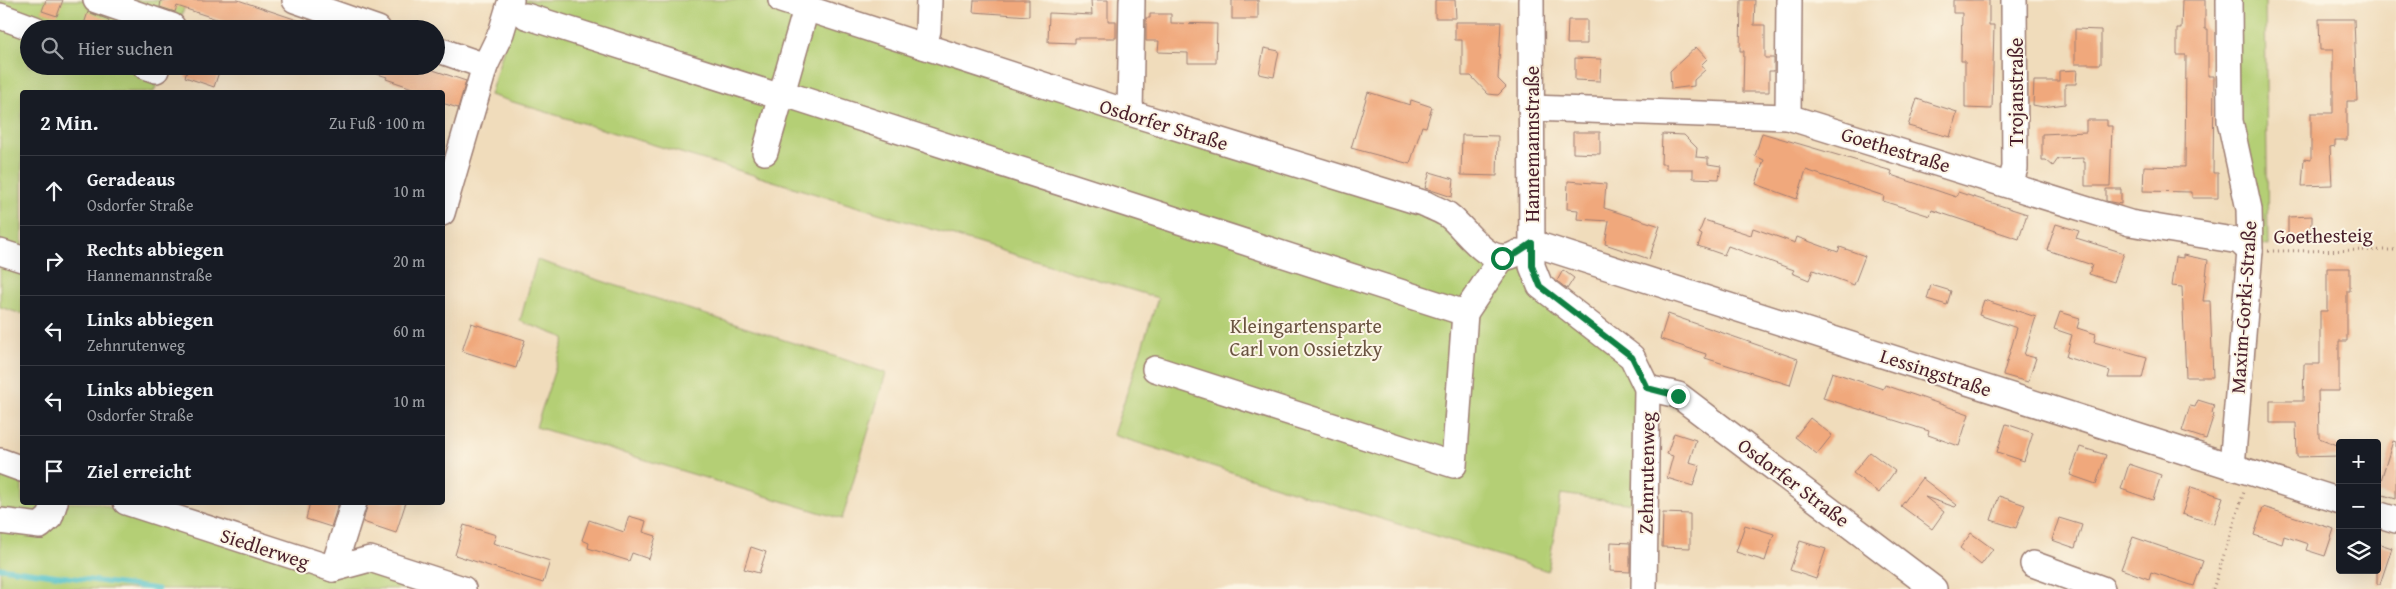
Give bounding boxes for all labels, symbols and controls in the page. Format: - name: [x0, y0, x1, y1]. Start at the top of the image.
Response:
- search box: [20, 20, 445, 75]
- icon: search: [38, 34, 66, 62]
- text: Hier suchen: [78, 34, 173, 62]
- street label: Trojanstraße: [2001, 37, 2030, 147]
- street label: Hannemannstraße: [1517, 66, 1546, 222]
- street label: Osdorfer Straße: [1096, 91, 1232, 157]
- text: 2 Min.: [40, 107, 98, 138]
- text: Zu Fuß · 100 m: [329, 111, 425, 135]
- street label: Goethestraße: [1838, 119, 1954, 179]
- text: Geradeaus: [87, 165, 175, 193]
- icon: ahead: [40, 177, 68, 205]
- text: 10 m: [393, 179, 425, 203]
- text: Osdorfer Straße: [87, 193, 193, 217]
- street label: Maxim-Gorki-Straße: [2222, 220, 2264, 394]
- street label: Goethesteig: [2273, 220, 2373, 250]
- text: Rechts abbiegen: [87, 235, 224, 263]
- icon: right: [40, 247, 68, 275]
- route start: [1491, 247, 1514, 270]
- text: 20 m: [393, 249, 425, 273]
- text: Hannemannstraße: [87, 263, 212, 287]
- text: Links abbiegen: [87, 305, 213, 333]
- park label: Kleingartensparte Carl von Ossietzky: [1230, 311, 1383, 363]
- icon: left: [40, 317, 68, 345]
- text: 60 m: [393, 319, 425, 343]
- text: Zehnrutenweg: [87, 333, 185, 357]
- street label: Lessingstraße: [1877, 340, 1995, 404]
- text: Links abbiegen: [87, 375, 213, 403]
- route end: [1667, 385, 1690, 408]
- icon: left: [40, 387, 68, 415]
- text: 10 m: [393, 389, 425, 413]
- text: Osdorfer Straße: [87, 403, 193, 427]
- street label: Zehnrutenweg: [1630, 412, 1662, 534]
- street label: Osdorfer Straße: [1732, 430, 1856, 534]
- map controls: [2336, 439, 2381, 574]
- button: +: [2336, 439, 2381, 484]
- icon: arrive: [40, 457, 68, 485]
- text: Ziel erreicht: [87, 457, 191, 485]
- button: −: [2336, 484, 2381, 529]
- street label: Siedlerweg: [217, 520, 313, 576]
- button: layers: [2336, 529, 2381, 574]

